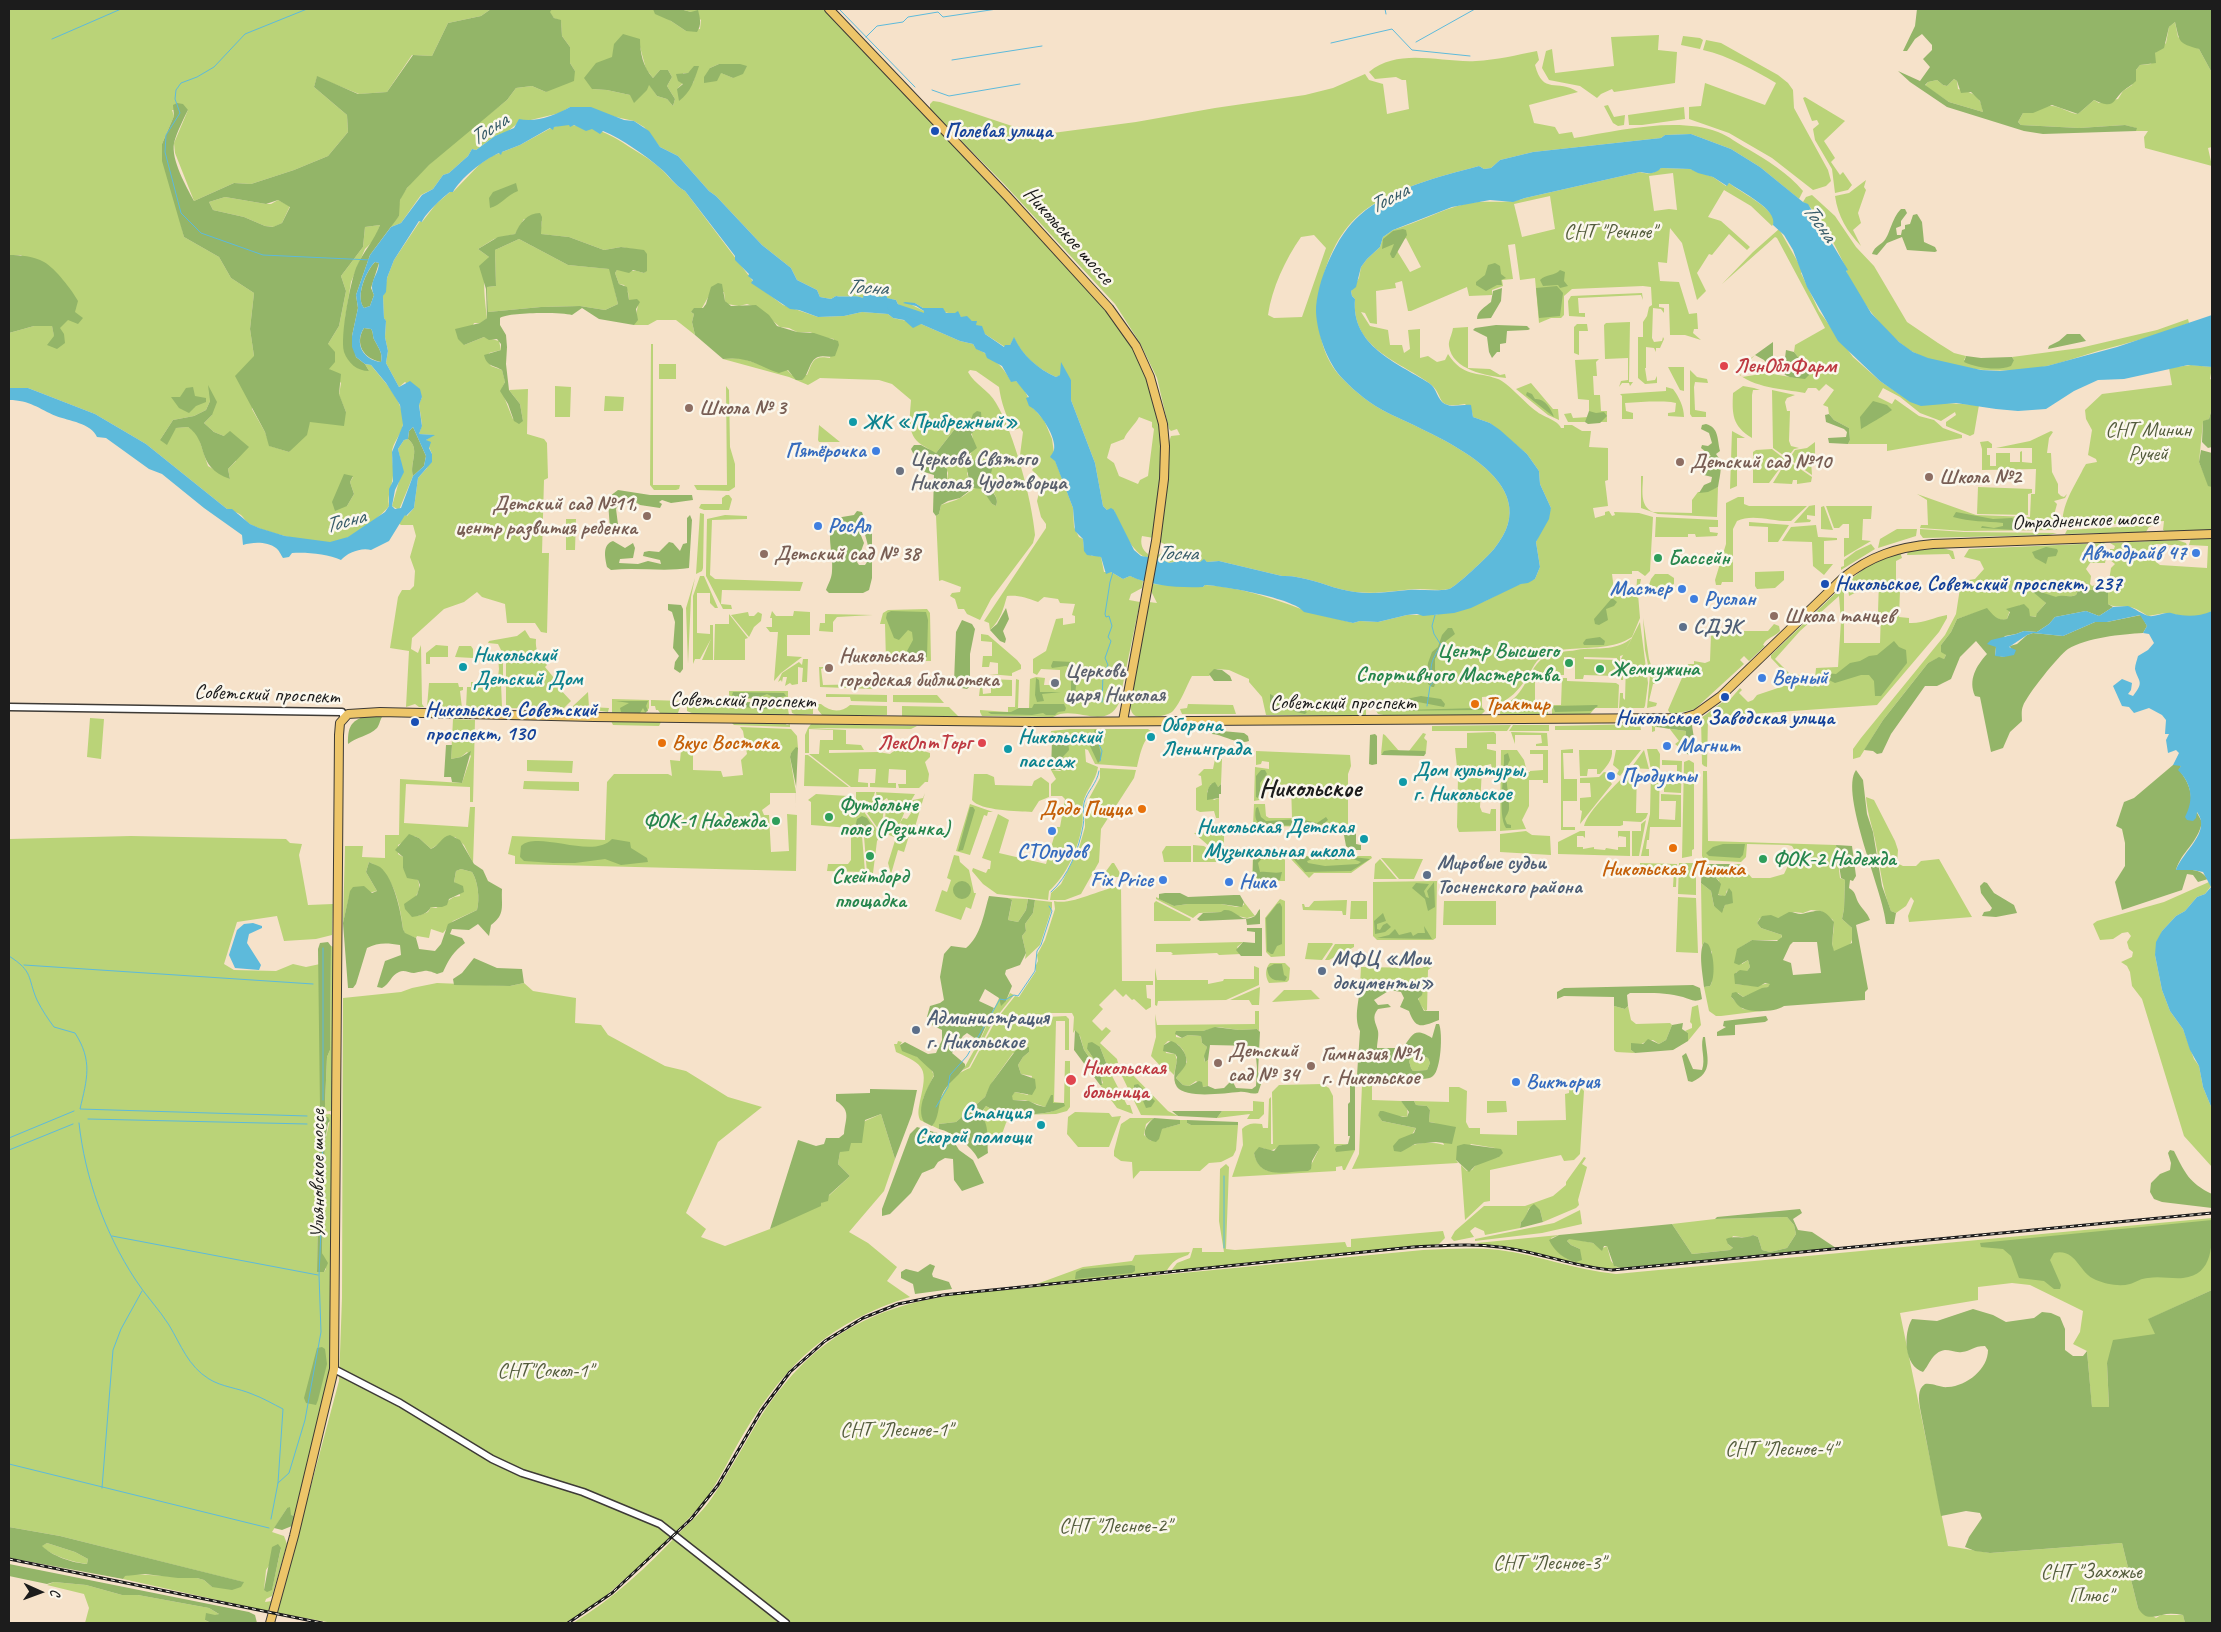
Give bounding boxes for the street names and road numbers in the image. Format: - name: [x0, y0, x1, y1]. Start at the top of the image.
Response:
- street label: Никольское шоссе: [1017, 182, 1119, 290]
- street label: Отрадненское шоссе: [2012, 506, 2158, 536]
- street label: Советский проспект: [194, 680, 340, 710]
- street label: Советский проспект: [670, 687, 816, 715]
- street label: Советский проспект: [1270, 690, 1416, 716]
- street label: Ульяновское шоссе: [305, 1109, 331, 1239]

